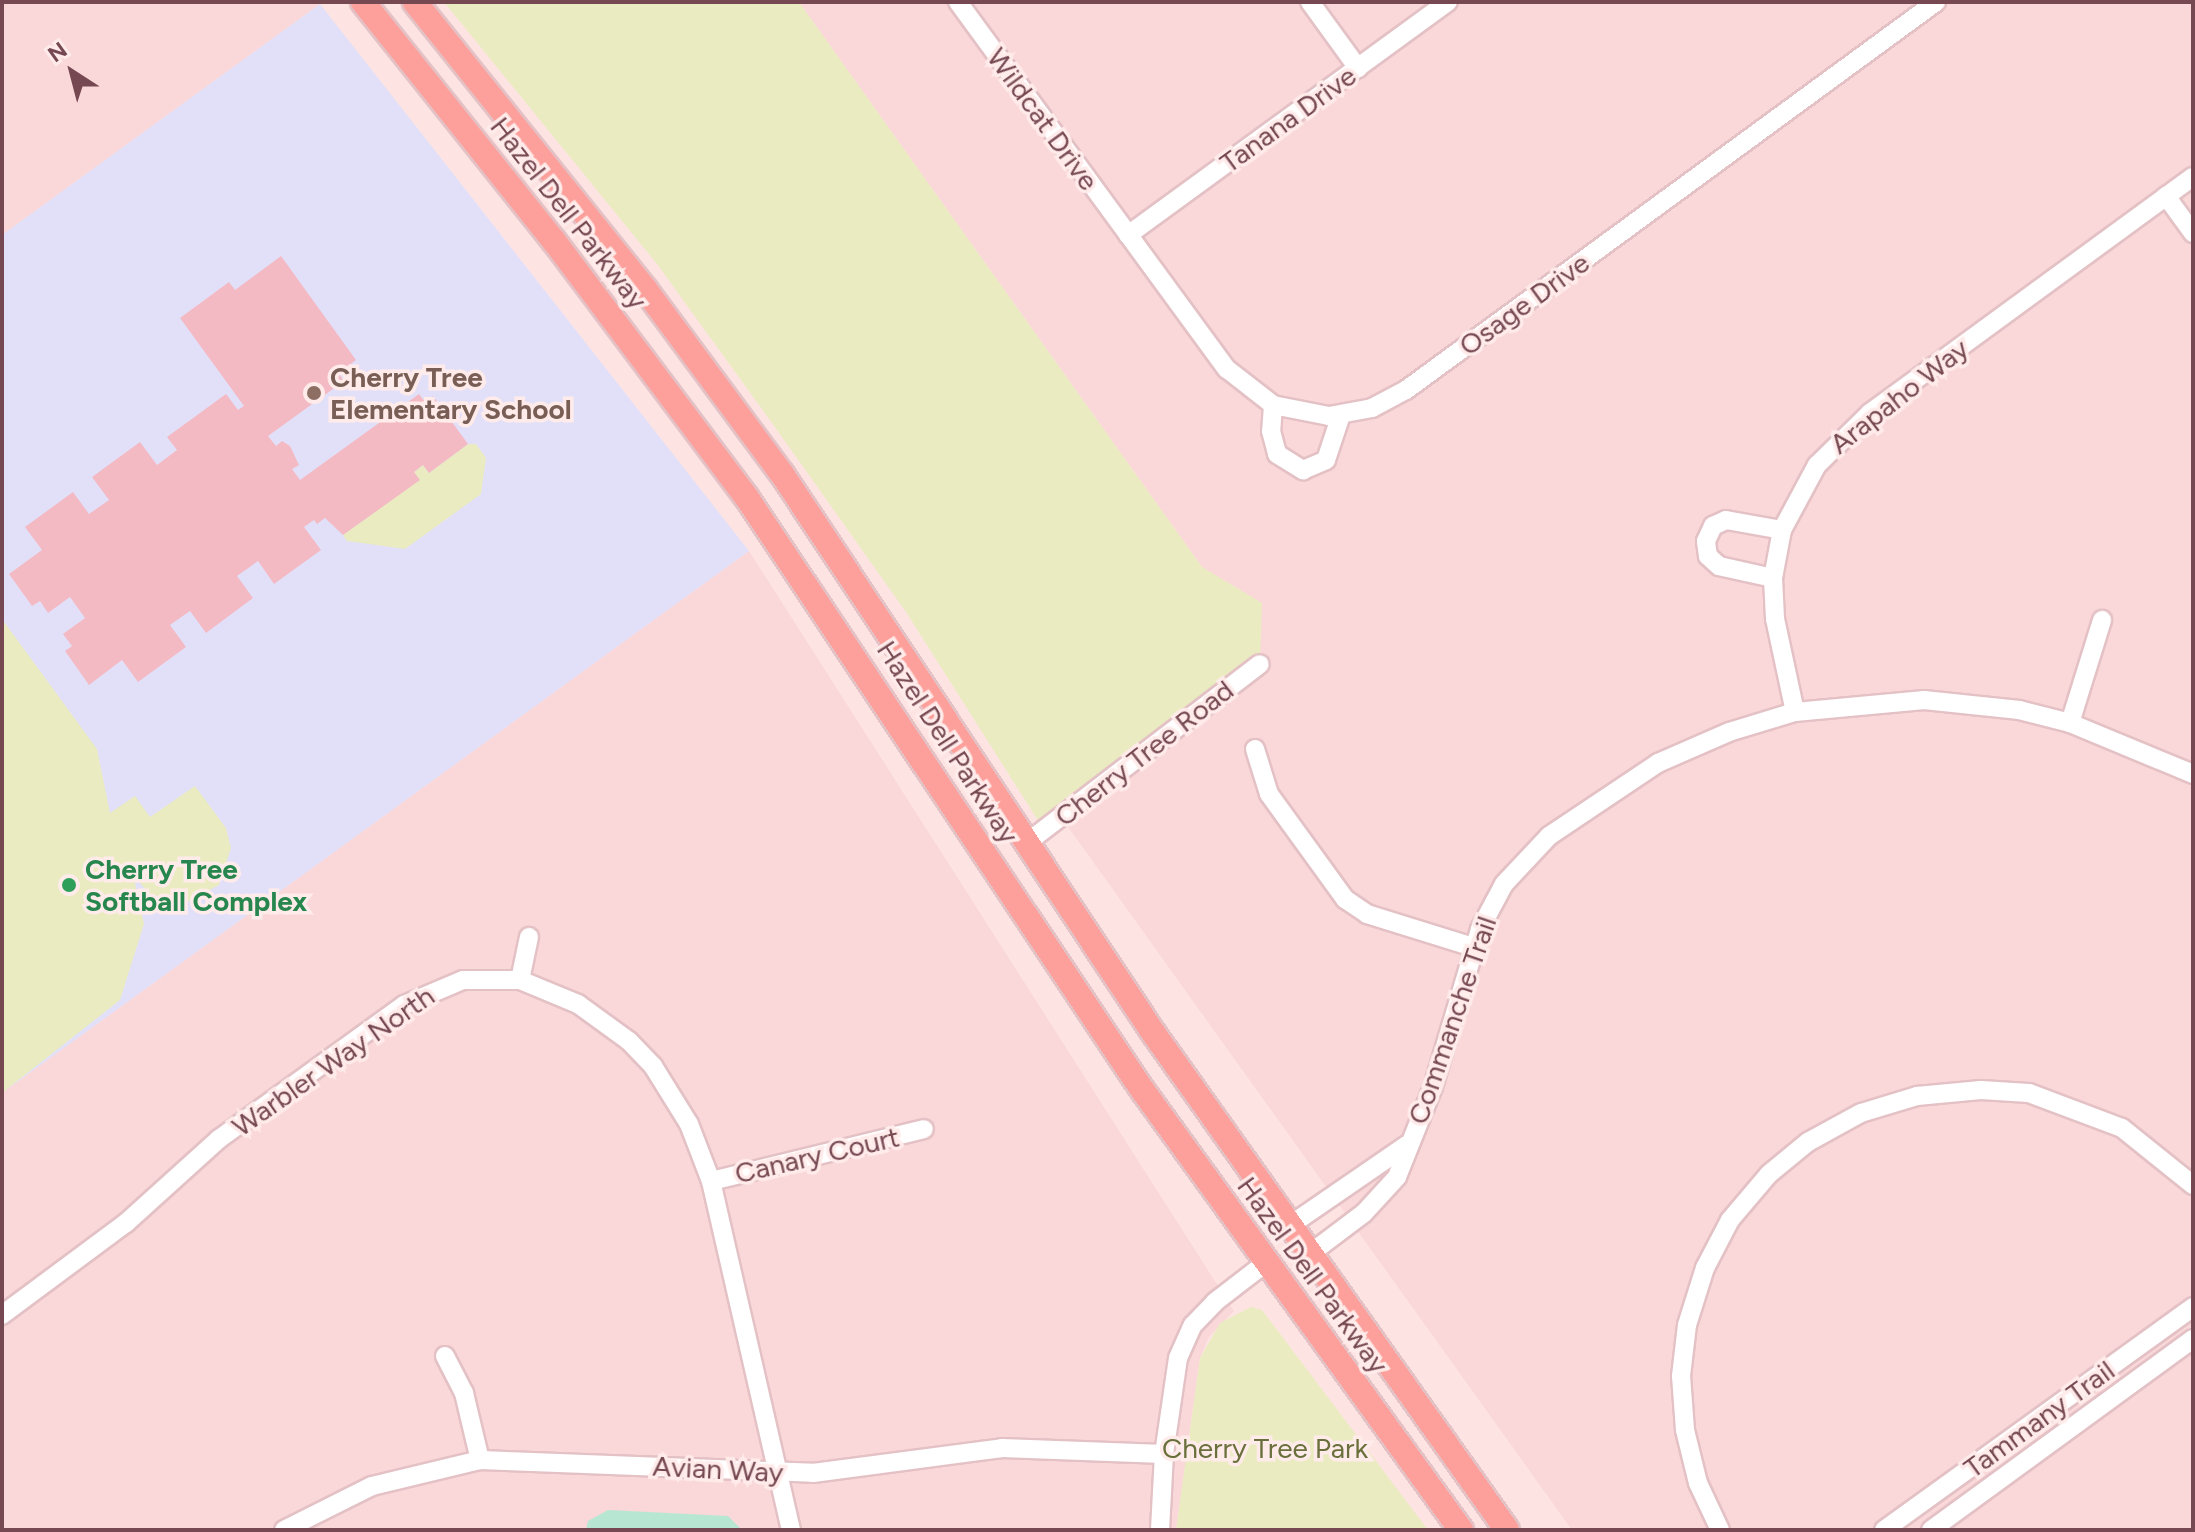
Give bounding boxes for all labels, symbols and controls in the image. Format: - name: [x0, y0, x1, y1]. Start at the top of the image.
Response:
- north arrow: [32, 32, 112, 112]
- text: N: [43, 36, 72, 68]
- street label: Wildcat Drive: [980, 41, 1106, 197]
- street label: Tanana Drive: [1214, 59, 1362, 179]
- street label: Hazel Dell Parkway: [483, 110, 655, 316]
- street label: Osage Drive: [1452, 246, 1596, 362]
- street label: Arapaho Way: [1823, 331, 1975, 461]
- place label: Cherry Tree Elementary School: [330, 360, 572, 426]
- marker: Cherry Tree Elementary School: [305, 384, 323, 402]
- street label: Hazel Dell Parkway: [870, 634, 1026, 850]
- street label: Cherry Tree Road: [1048, 673, 1240, 833]
- place label: Cherry Tree Softball Complex: [85, 852, 307, 918]
- marker: Cherry Tree Softball Complex: [60, 876, 78, 894]
- street label: Commanche Trail: [1401, 912, 1503, 1128]
- street label: Warbler Way North: [226, 979, 440, 1143]
- street label: Canary Court: [732, 1120, 902, 1190]
- street label: Hazel Dell Parkway: [1230, 1170, 1396, 1380]
- street label: Tammany Trail: [1957, 1353, 2121, 1485]
- park label: Cherry Tree Park: [1162, 1431, 1368, 1465]
- street label: Avian Way: [652, 1449, 784, 1489]

